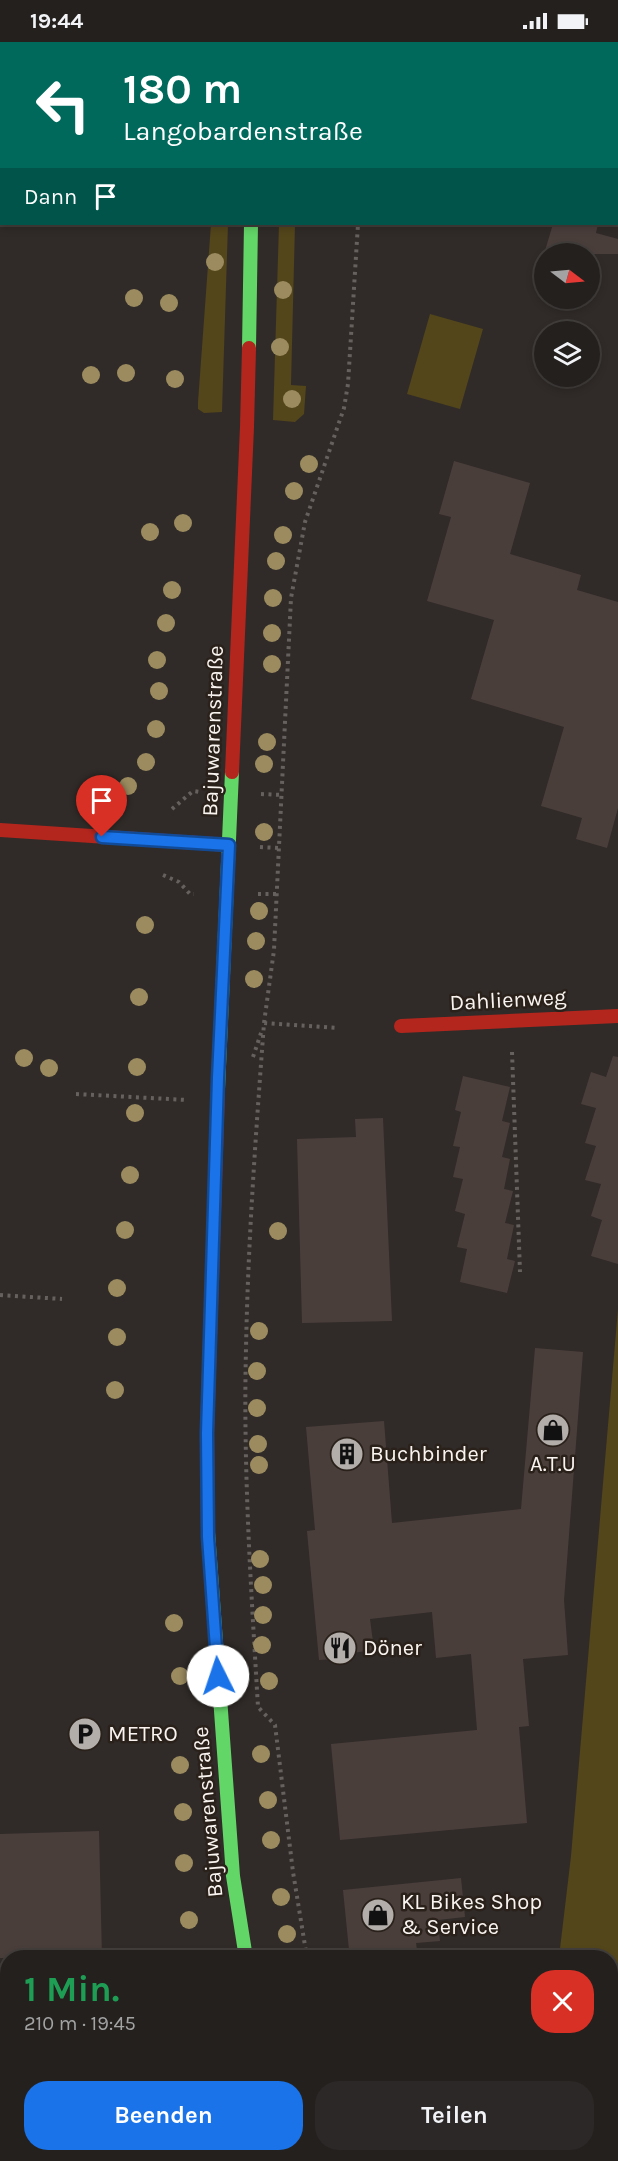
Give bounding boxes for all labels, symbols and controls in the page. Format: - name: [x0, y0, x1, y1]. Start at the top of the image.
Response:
- text: 19:44: [30, 8, 83, 34]
- text: 180 m: [123, 64, 242, 114]
- icon: left: [24, 66, 102, 144]
- text: Langobardenstraße: [123, 115, 363, 147]
- icon: arrive: [89, 180, 122, 213]
- text: Dann: [24, 184, 77, 210]
- north arrow: [534, 243, 600, 309]
- map controls: [534, 243, 600, 387]
- button: layers: [534, 321, 600, 387]
- street label: Bajuwarenstraße: [197, 645, 229, 817]
- pin: [76, 775, 127, 837]
- icon: arrive: [85, 784, 118, 817]
- street label: Dahlienweg: [449, 984, 568, 1016]
- shop icon: A.T.U: [535, 1412, 571, 1448]
- building icon: Buchbinder: [329, 1436, 365, 1472]
- place label: Buchbinder: [370, 1441, 487, 1467]
- place label: A.T.U: [530, 1451, 576, 1477]
- restaurant icon: Döner: [322, 1630, 358, 1666]
- place label: Döner: [363, 1635, 422, 1661]
- position arrow: [186, 1644, 250, 1708]
- parking icon: METRO: [67, 1716, 103, 1752]
- place label: METRO: [108, 1721, 178, 1747]
- street label: Bajuwarenstraße: [188, 1726, 228, 1898]
- place label: KL Bikes Shop & Service: [401, 1889, 542, 1940]
- shop icon: KL Bikes Shop & Service: [360, 1897, 396, 1933]
- text: 1 Min.: [24, 1968, 119, 2010]
- button: close: [531, 1970, 594, 2033]
- text: 210 m · 19:45: [24, 2012, 136, 2035]
- button: Beenden: [24, 2081, 303, 2150]
- button: Teilen: [315, 2081, 594, 2150]

